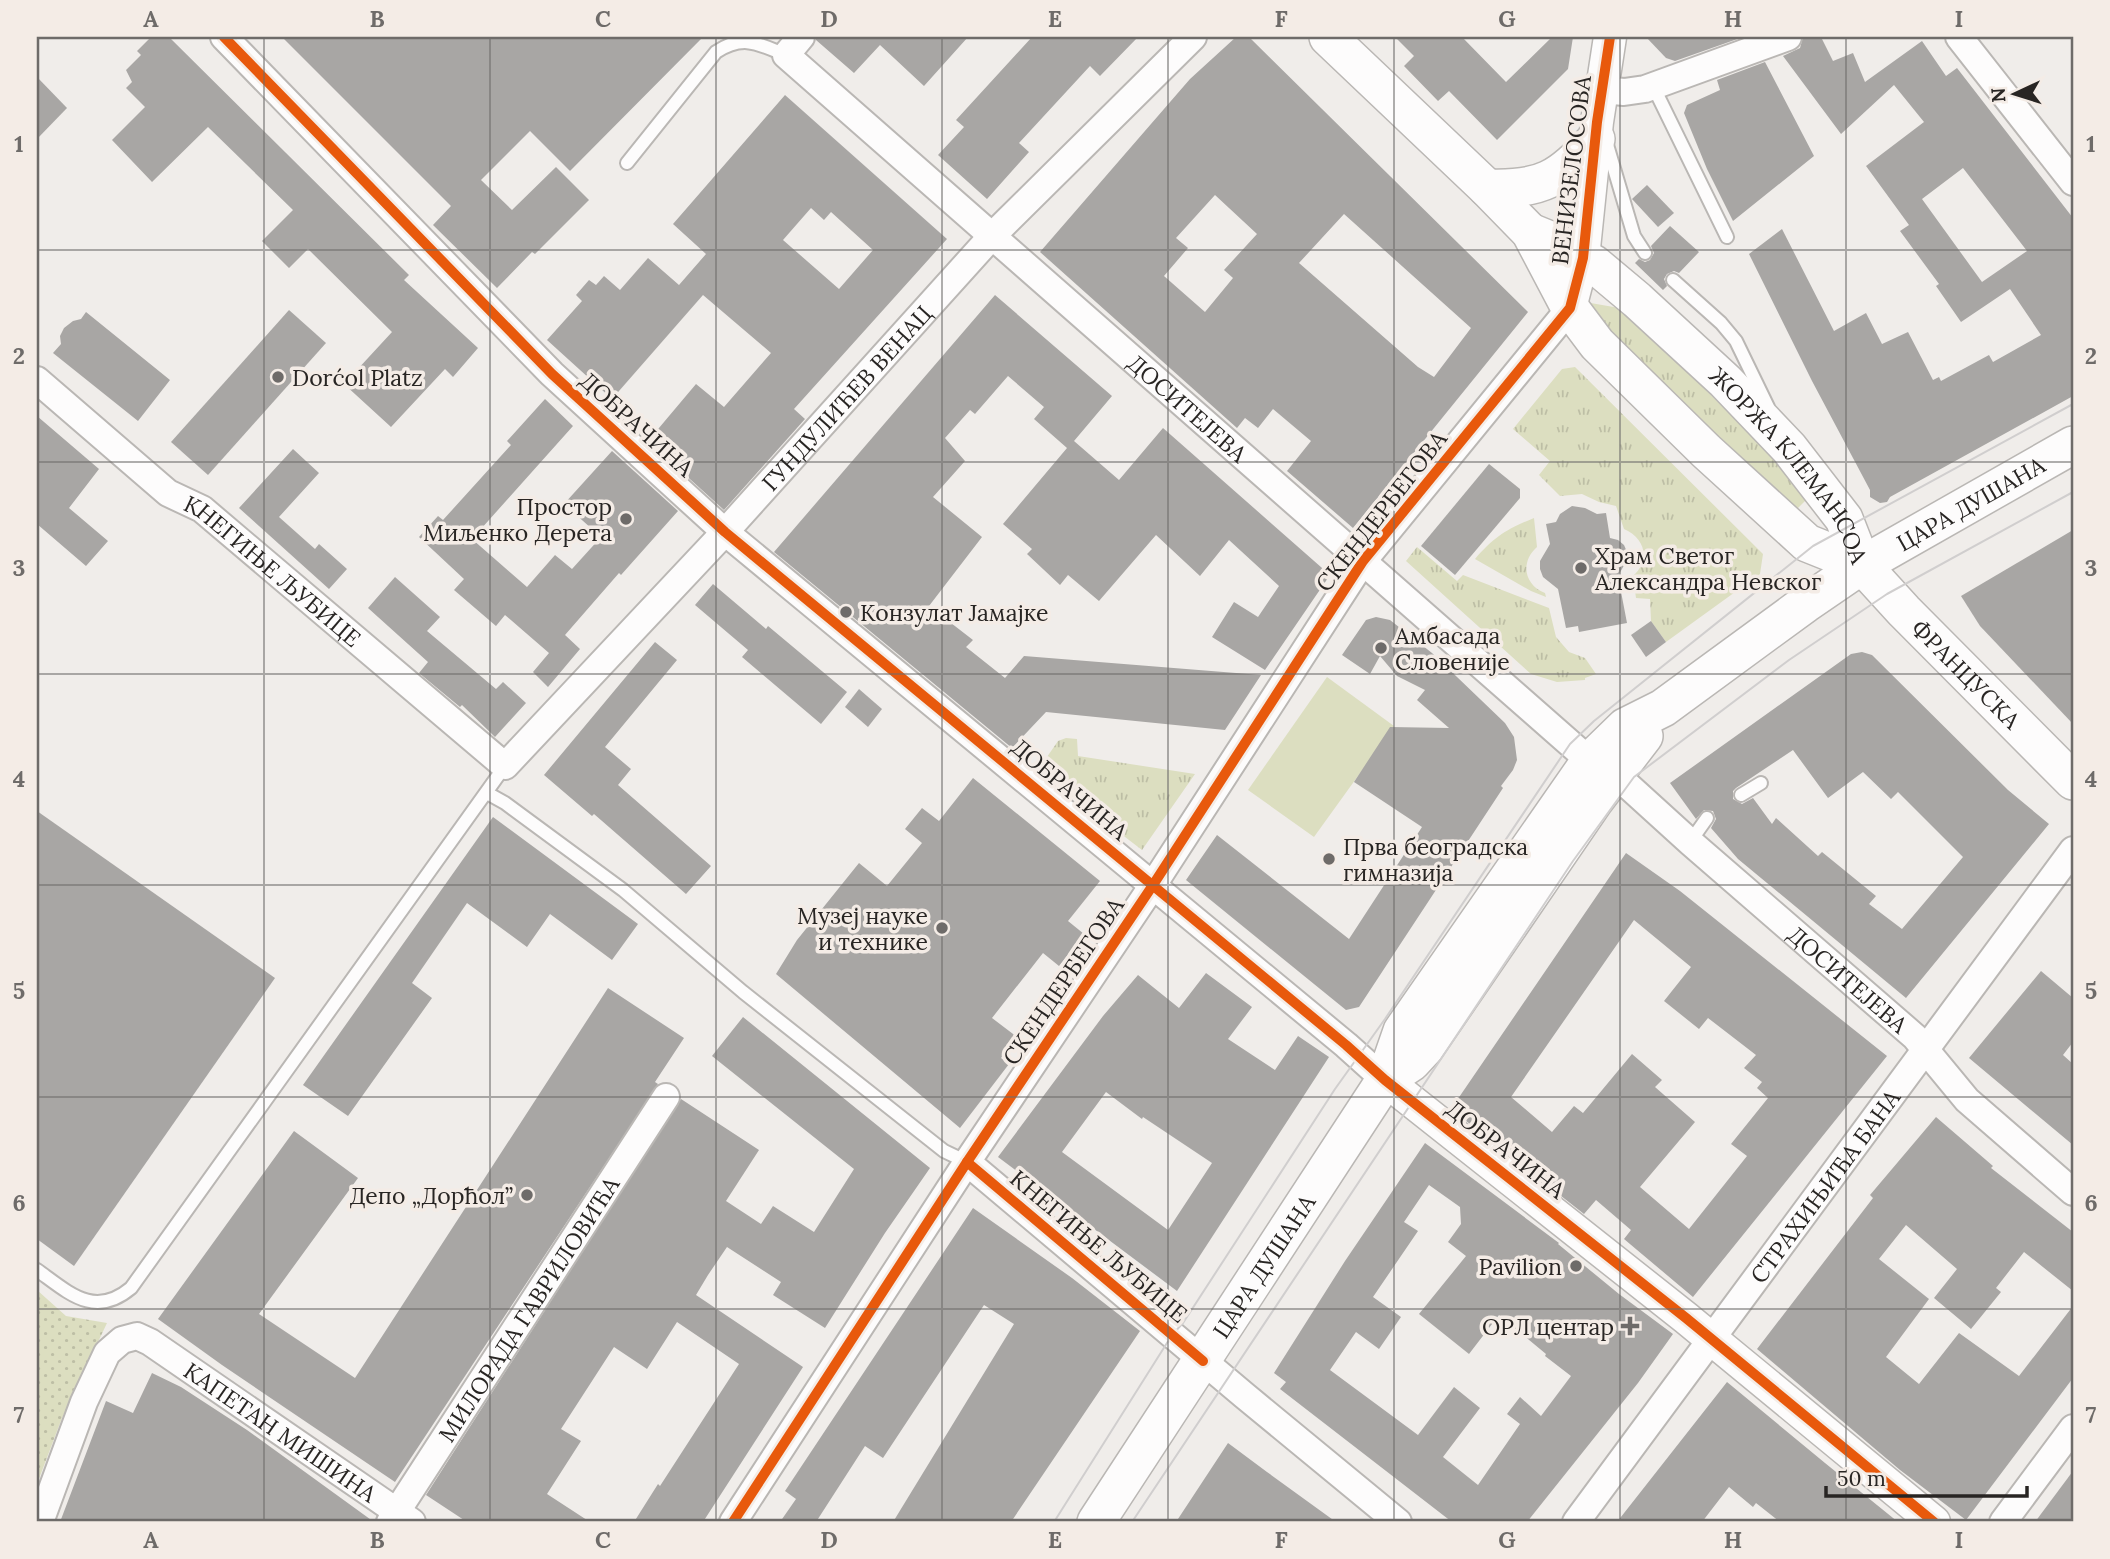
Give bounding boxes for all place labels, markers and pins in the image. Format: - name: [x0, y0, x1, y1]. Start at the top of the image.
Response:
- place label: Dorćol Platz: [292, 363, 423, 392]
- marker: Dorćol Platz: [270, 369, 286, 385]
- place label: Простор Миљенко Дерета: [423, 492, 612, 547]
- marker: Простор Миљенко Дерета: [618, 511, 634, 527]
- place label: Храм Светог Александра Невског: [1594, 541, 1821, 596]
- marker: Храм Светог Александра Невског: [1573, 560, 1589, 576]
- place label: Конзулат Јамајке: [860, 598, 1048, 627]
- marker: Конзулат Јамајке: [838, 604, 854, 620]
- place label: Амбасада Словеније: [1394, 621, 1510, 676]
- marker: Амбасада Словеније: [1373, 640, 1389, 656]
- place label: Прва београдска гимназија: [1343, 832, 1528, 887]
- marker: Прва београдска гимназија: [1321, 851, 1337, 867]
- place label: Музеј науке и технике: [797, 901, 928, 956]
- marker: Музеј науке и технике: [934, 920, 950, 936]
- place label: Депо „Дорћол”: [349, 1181, 513, 1210]
- marker: Депо „Дорћол”: [519, 1187, 535, 1203]
- place label: Pavilion: [1478, 1252, 1562, 1281]
- marker: Pavilion: [1568, 1258, 1584, 1274]
- place label: ОРЛ центар: [1482, 1312, 1614, 1341]
- marker: ОРЛ центар: [1620, 1316, 1640, 1336]

